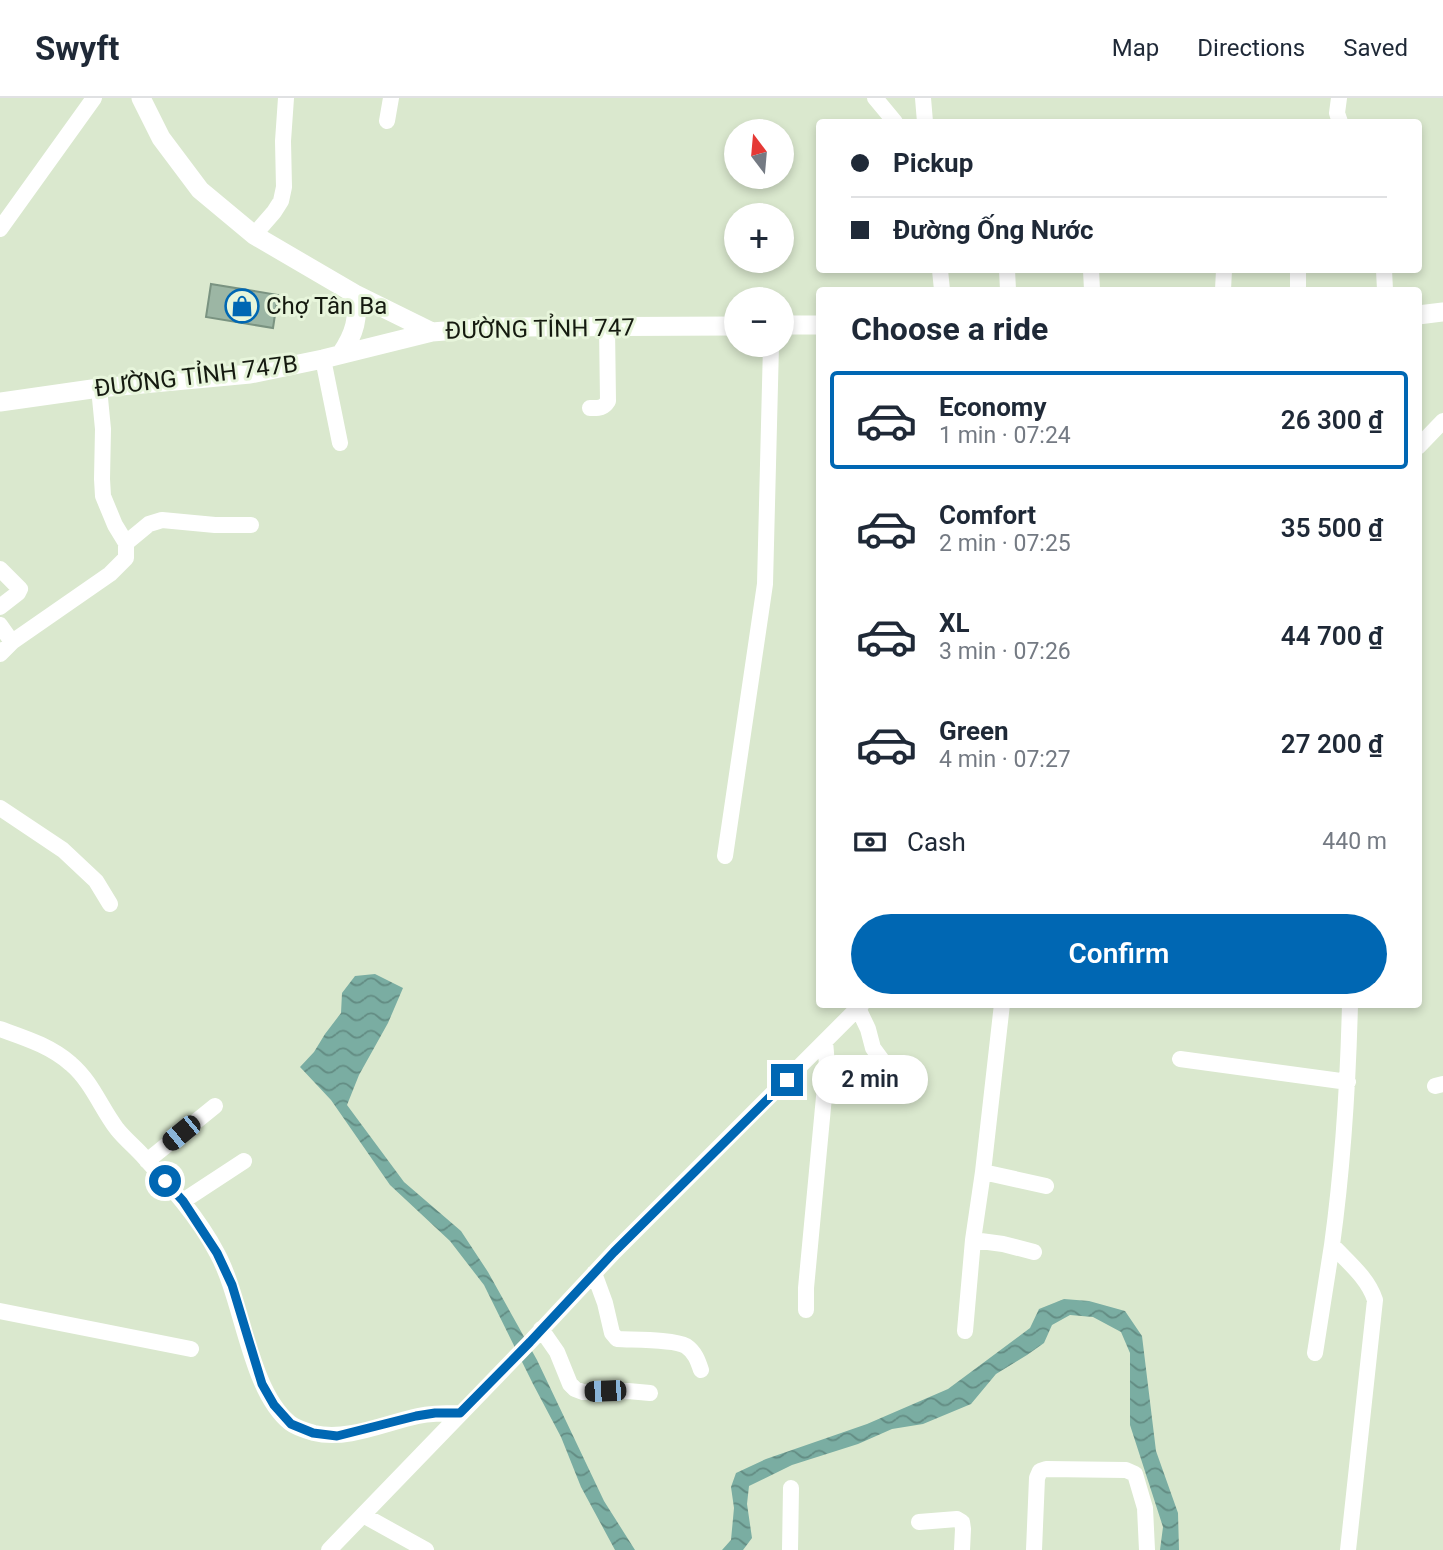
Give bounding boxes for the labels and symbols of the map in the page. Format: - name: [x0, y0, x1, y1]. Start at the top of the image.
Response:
- north arrow: [724, 119, 794, 189]
- shop icon: Chợ Tân Ba: [223, 287, 261, 325]
- place label: Chợ Tân Ba: [266, 292, 387, 320]
- street label: ĐƯỜNG TỈNH 747: [445, 311, 635, 345]
- street label: ĐƯỜNG TỈNH 747B: [92, 348, 299, 402]
- callout: 2 min: [812, 1056, 927, 1104]
- route end: [771, 1064, 803, 1096]
- car: [159, 1112, 204, 1154]
- route start: [149, 1165, 181, 1197]
- car: [584, 1380, 627, 1402]

